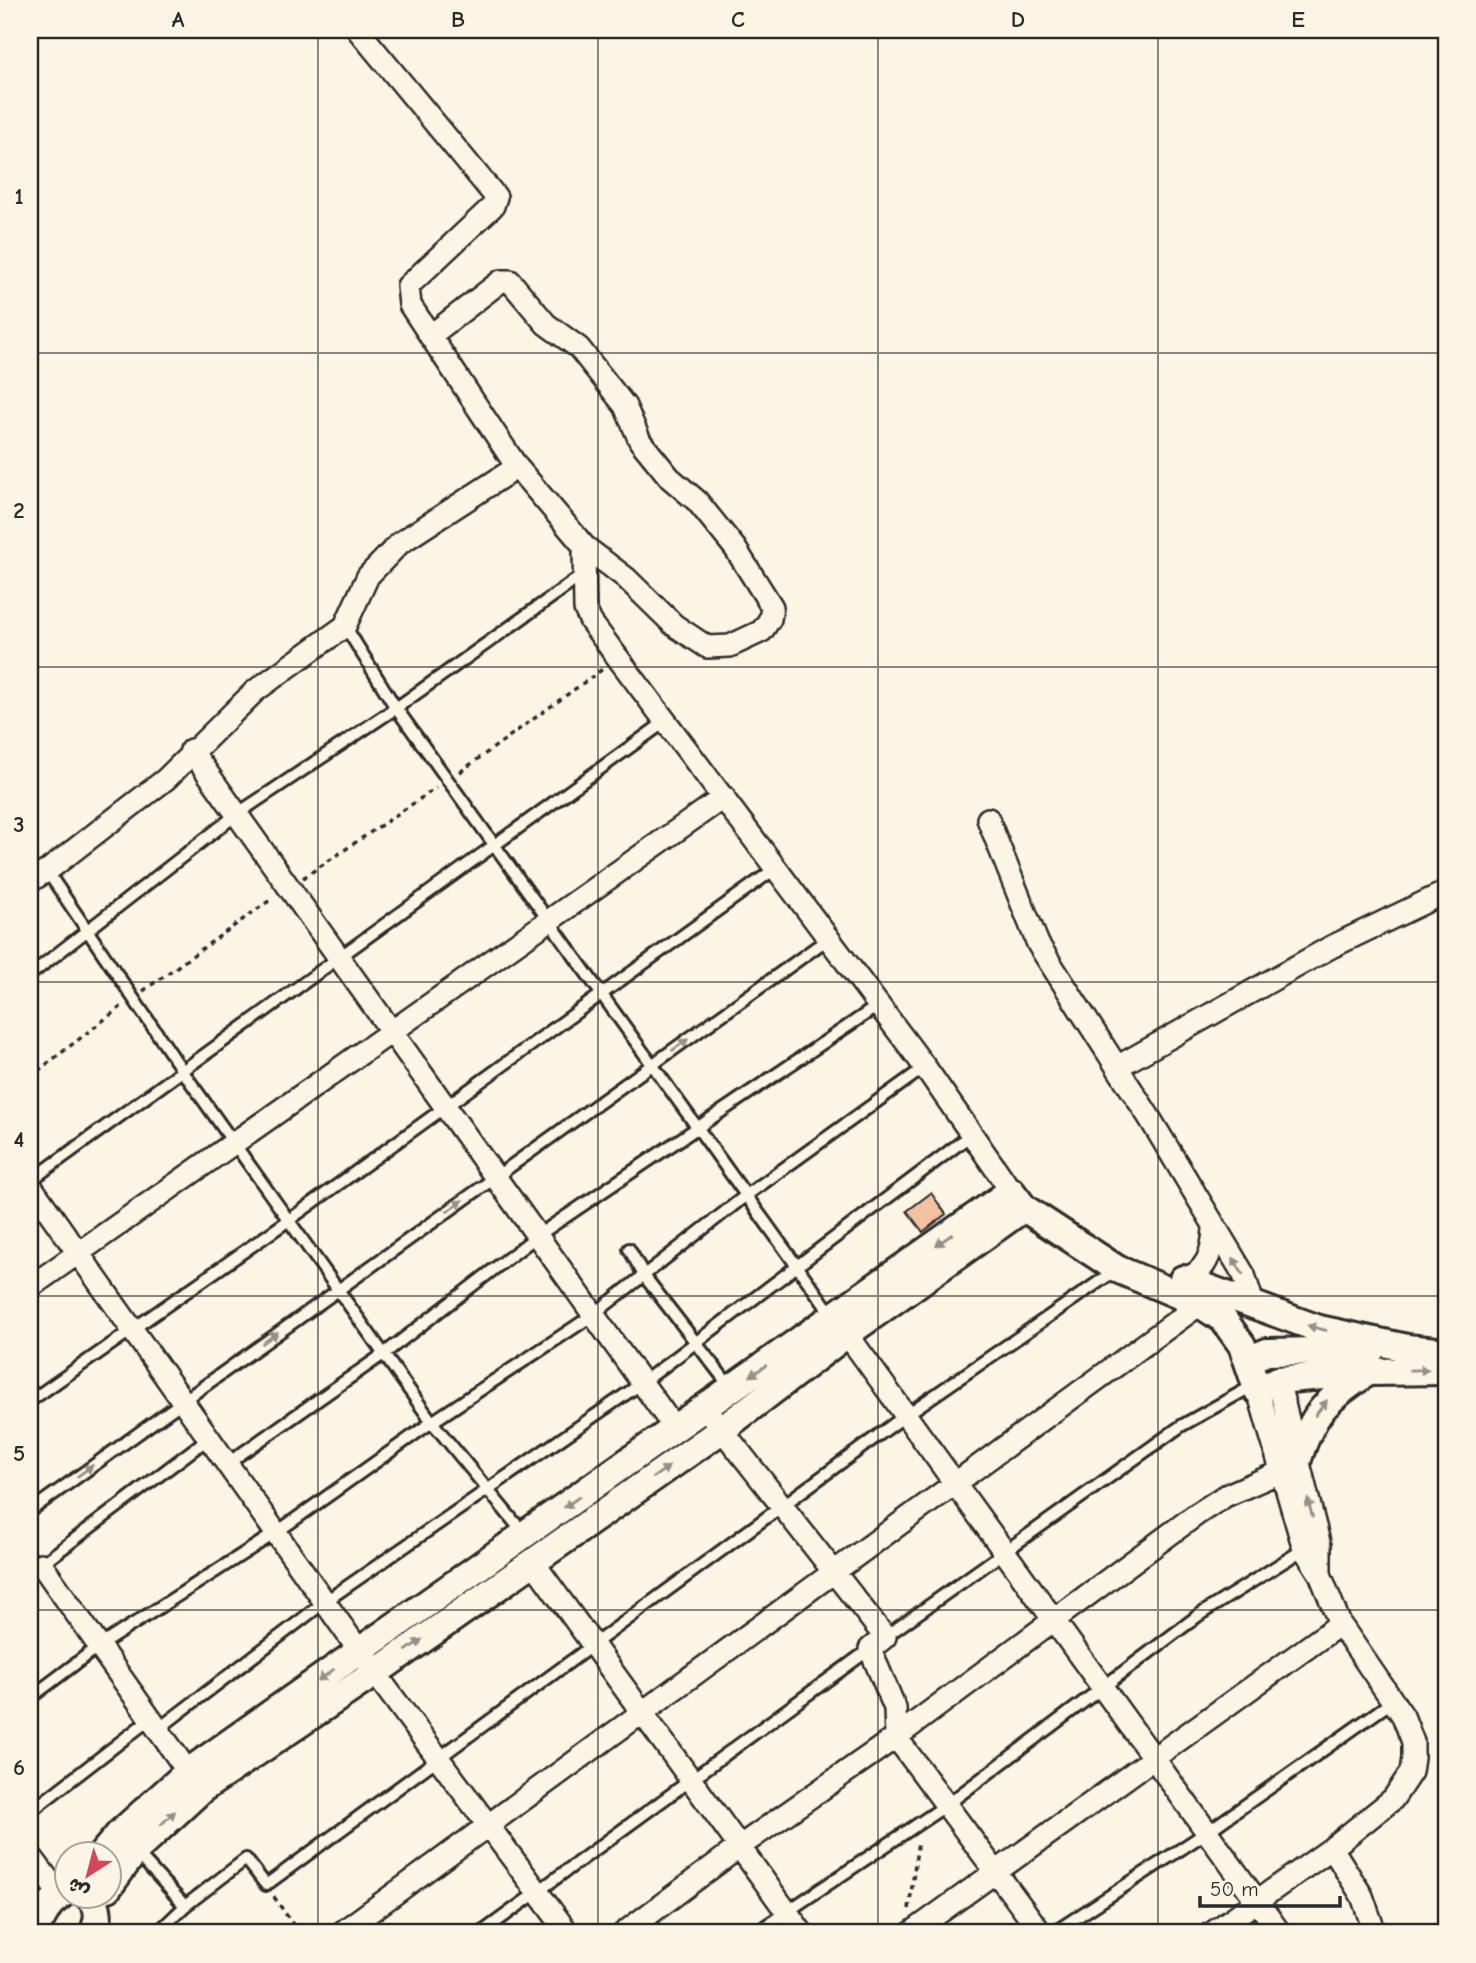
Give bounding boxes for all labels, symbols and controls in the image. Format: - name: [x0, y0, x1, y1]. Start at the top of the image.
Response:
- text: A: [172, 6, 185, 33]
- text: B: [451, 6, 465, 33]
- text: C: [731, 6, 745, 33]
- text: D: [1011, 6, 1025, 33]
- text: E: [1291, 6, 1305, 33]
- text: 1: [14, 183, 24, 210]
- text: 2: [13, 497, 25, 524]
- text: 3: [13, 811, 25, 838]
- one-way arrow: [671, 1038, 689, 1052]
- text: 4: [14, 1126, 25, 1153]
- one-way arrow: [446, 1199, 464, 1213]
- one-way arrow: [935, 1233, 953, 1247]
- one-way arrow: [1232, 1256, 1244, 1275]
- one-way arrow: [1306, 1322, 1328, 1333]
- one-way arrow: [261, 1331, 279, 1345]
- one-way arrow: [749, 1364, 767, 1378]
- one-way arrow: [1408, 1364, 1430, 1376]
- one-way arrow: [1314, 1399, 1328, 1417]
- text: 5: [13, 1440, 25, 1467]
- one-way arrow: [76, 1464, 94, 1478]
- one-way arrow: [652, 1465, 670, 1479]
- one-way arrow: [563, 1495, 581, 1509]
- one-way arrow: [1304, 1497, 1314, 1518]
- one-way arrow: [405, 1638, 423, 1652]
- one-way arrow: [317, 1668, 335, 1682]
- text: 6: [13, 1754, 25, 1781]
- one-way arrow: [159, 1811, 176, 1827]
- north arrow: [52, 1840, 122, 1910]
- scale bar: [1200, 1865, 1340, 1909]
- text: ش: [64, 1873, 94, 1903]
- text: 50 m: [1210, 1877, 1259, 1901]

